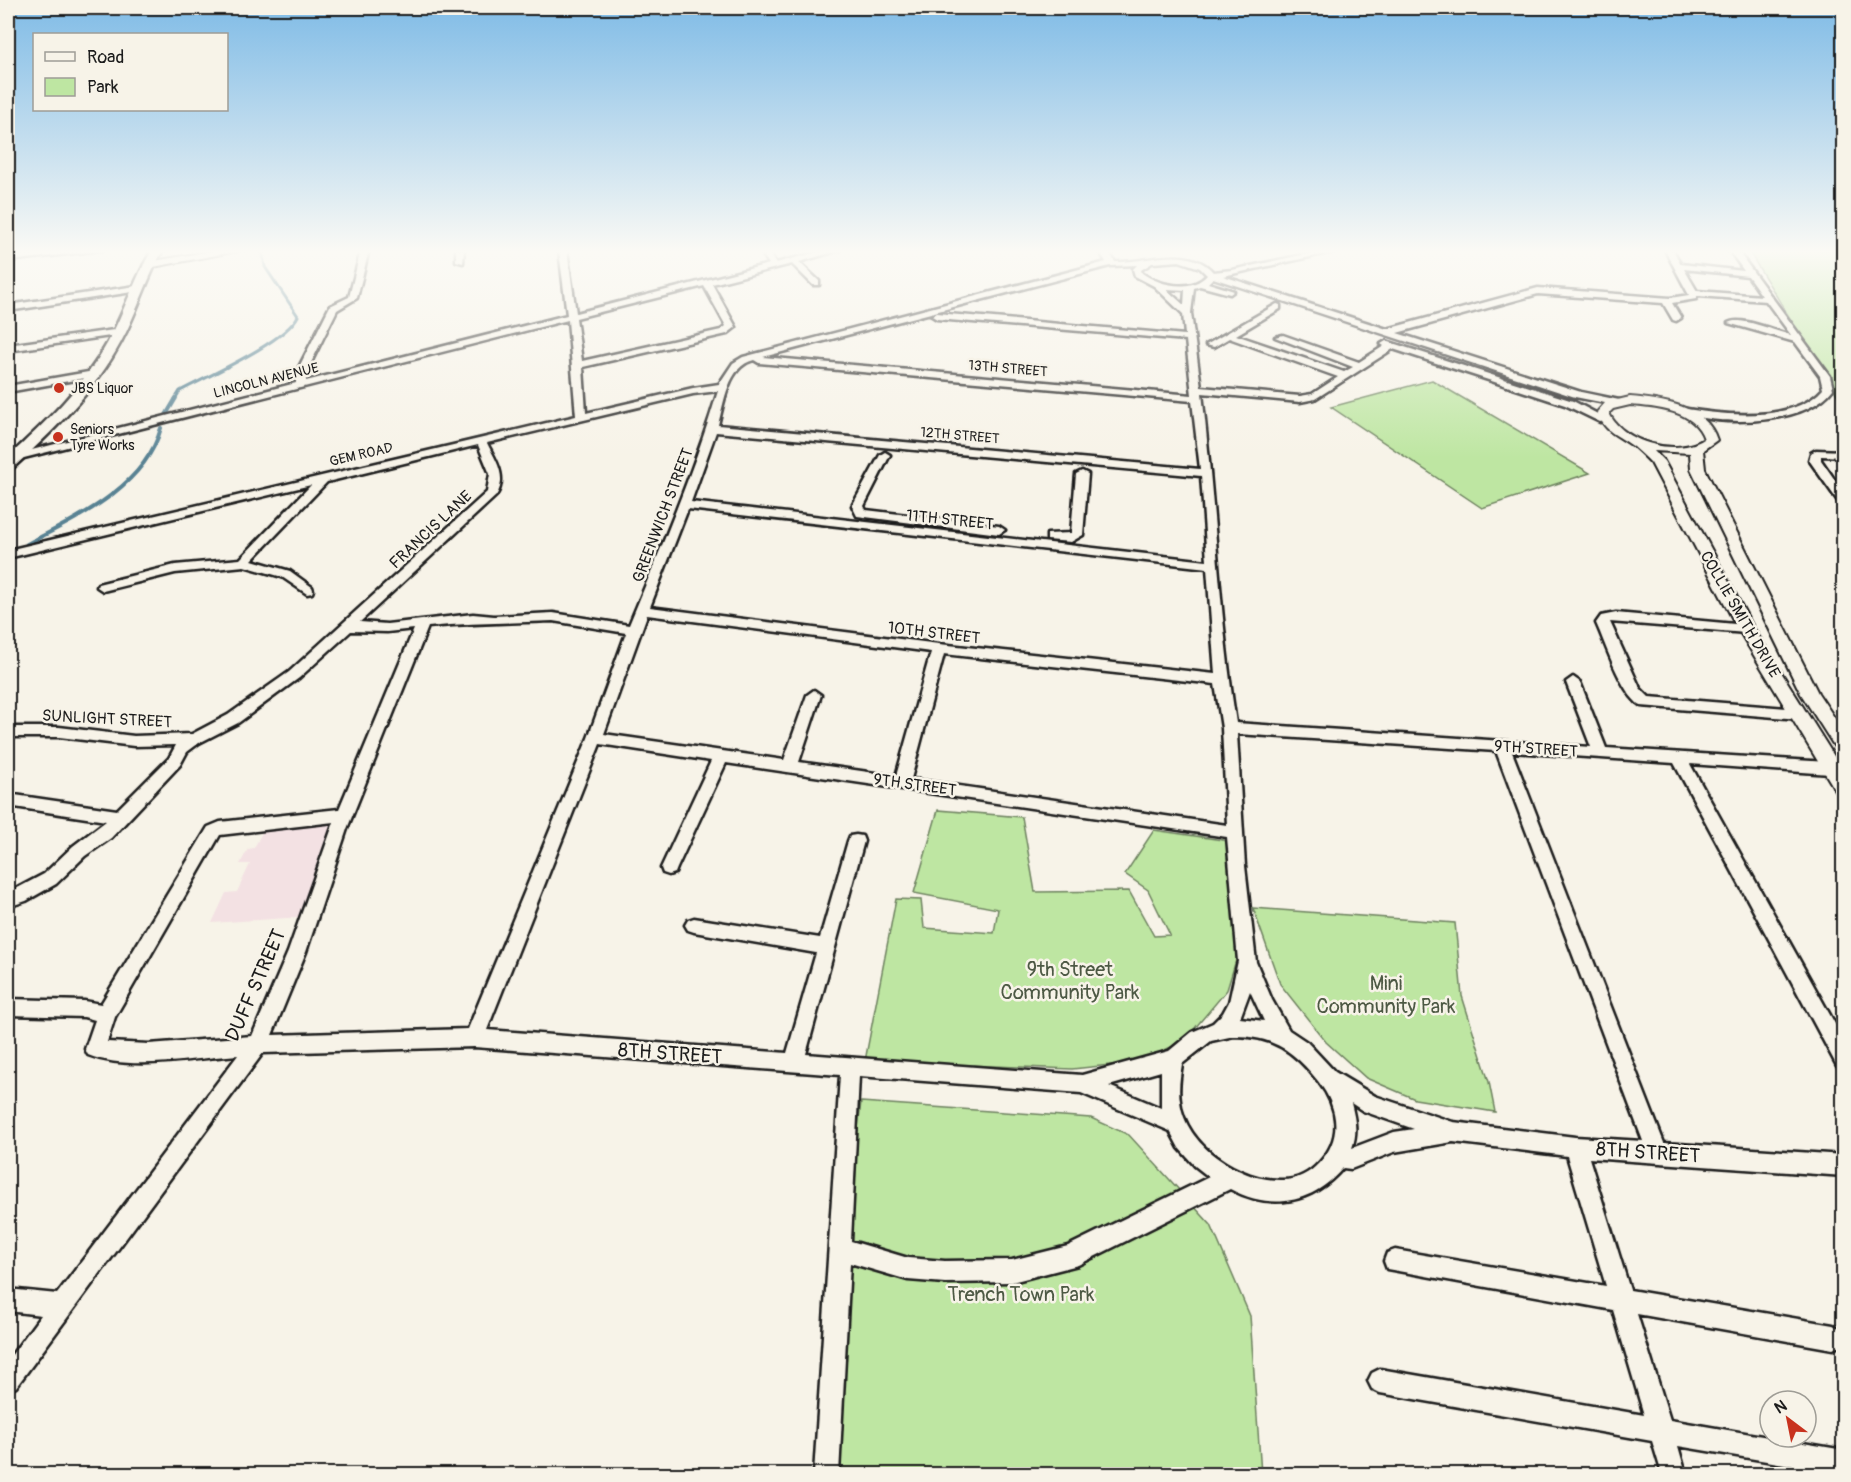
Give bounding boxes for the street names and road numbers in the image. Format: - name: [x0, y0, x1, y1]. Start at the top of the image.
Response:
- street label: 13TH STREET: [968, 357, 1048, 380]
- street label: LINCOLN AVENUE: [212, 359, 321, 402]
- street label: 12TH STREET: [920, 424, 1000, 447]
- street label: GEM ROAD: [328, 439, 395, 470]
- street label: GREENWICH STREET: [628, 445, 698, 585]
- street label: FRANCIS LANE: [385, 486, 476, 573]
- street label: 11TH STREET: [905, 505, 995, 535]
- street label: COLLIE SMITH DRIVE: [1696, 547, 1785, 682]
- street label: 10TH STREET: [887, 617, 981, 649]
- street label: SUNLIGHT STREET: [41, 706, 173, 732]
- street label: 9TH STREET: [1493, 736, 1578, 762]
- street label: 9TH STREET: [872, 769, 958, 801]
- street label: DUFF STREET: [220, 925, 291, 1045]
- street label: 8TH STREET: [617, 1037, 723, 1070]
- street label: 8TH STREET: [1595, 1136, 1701, 1169]

